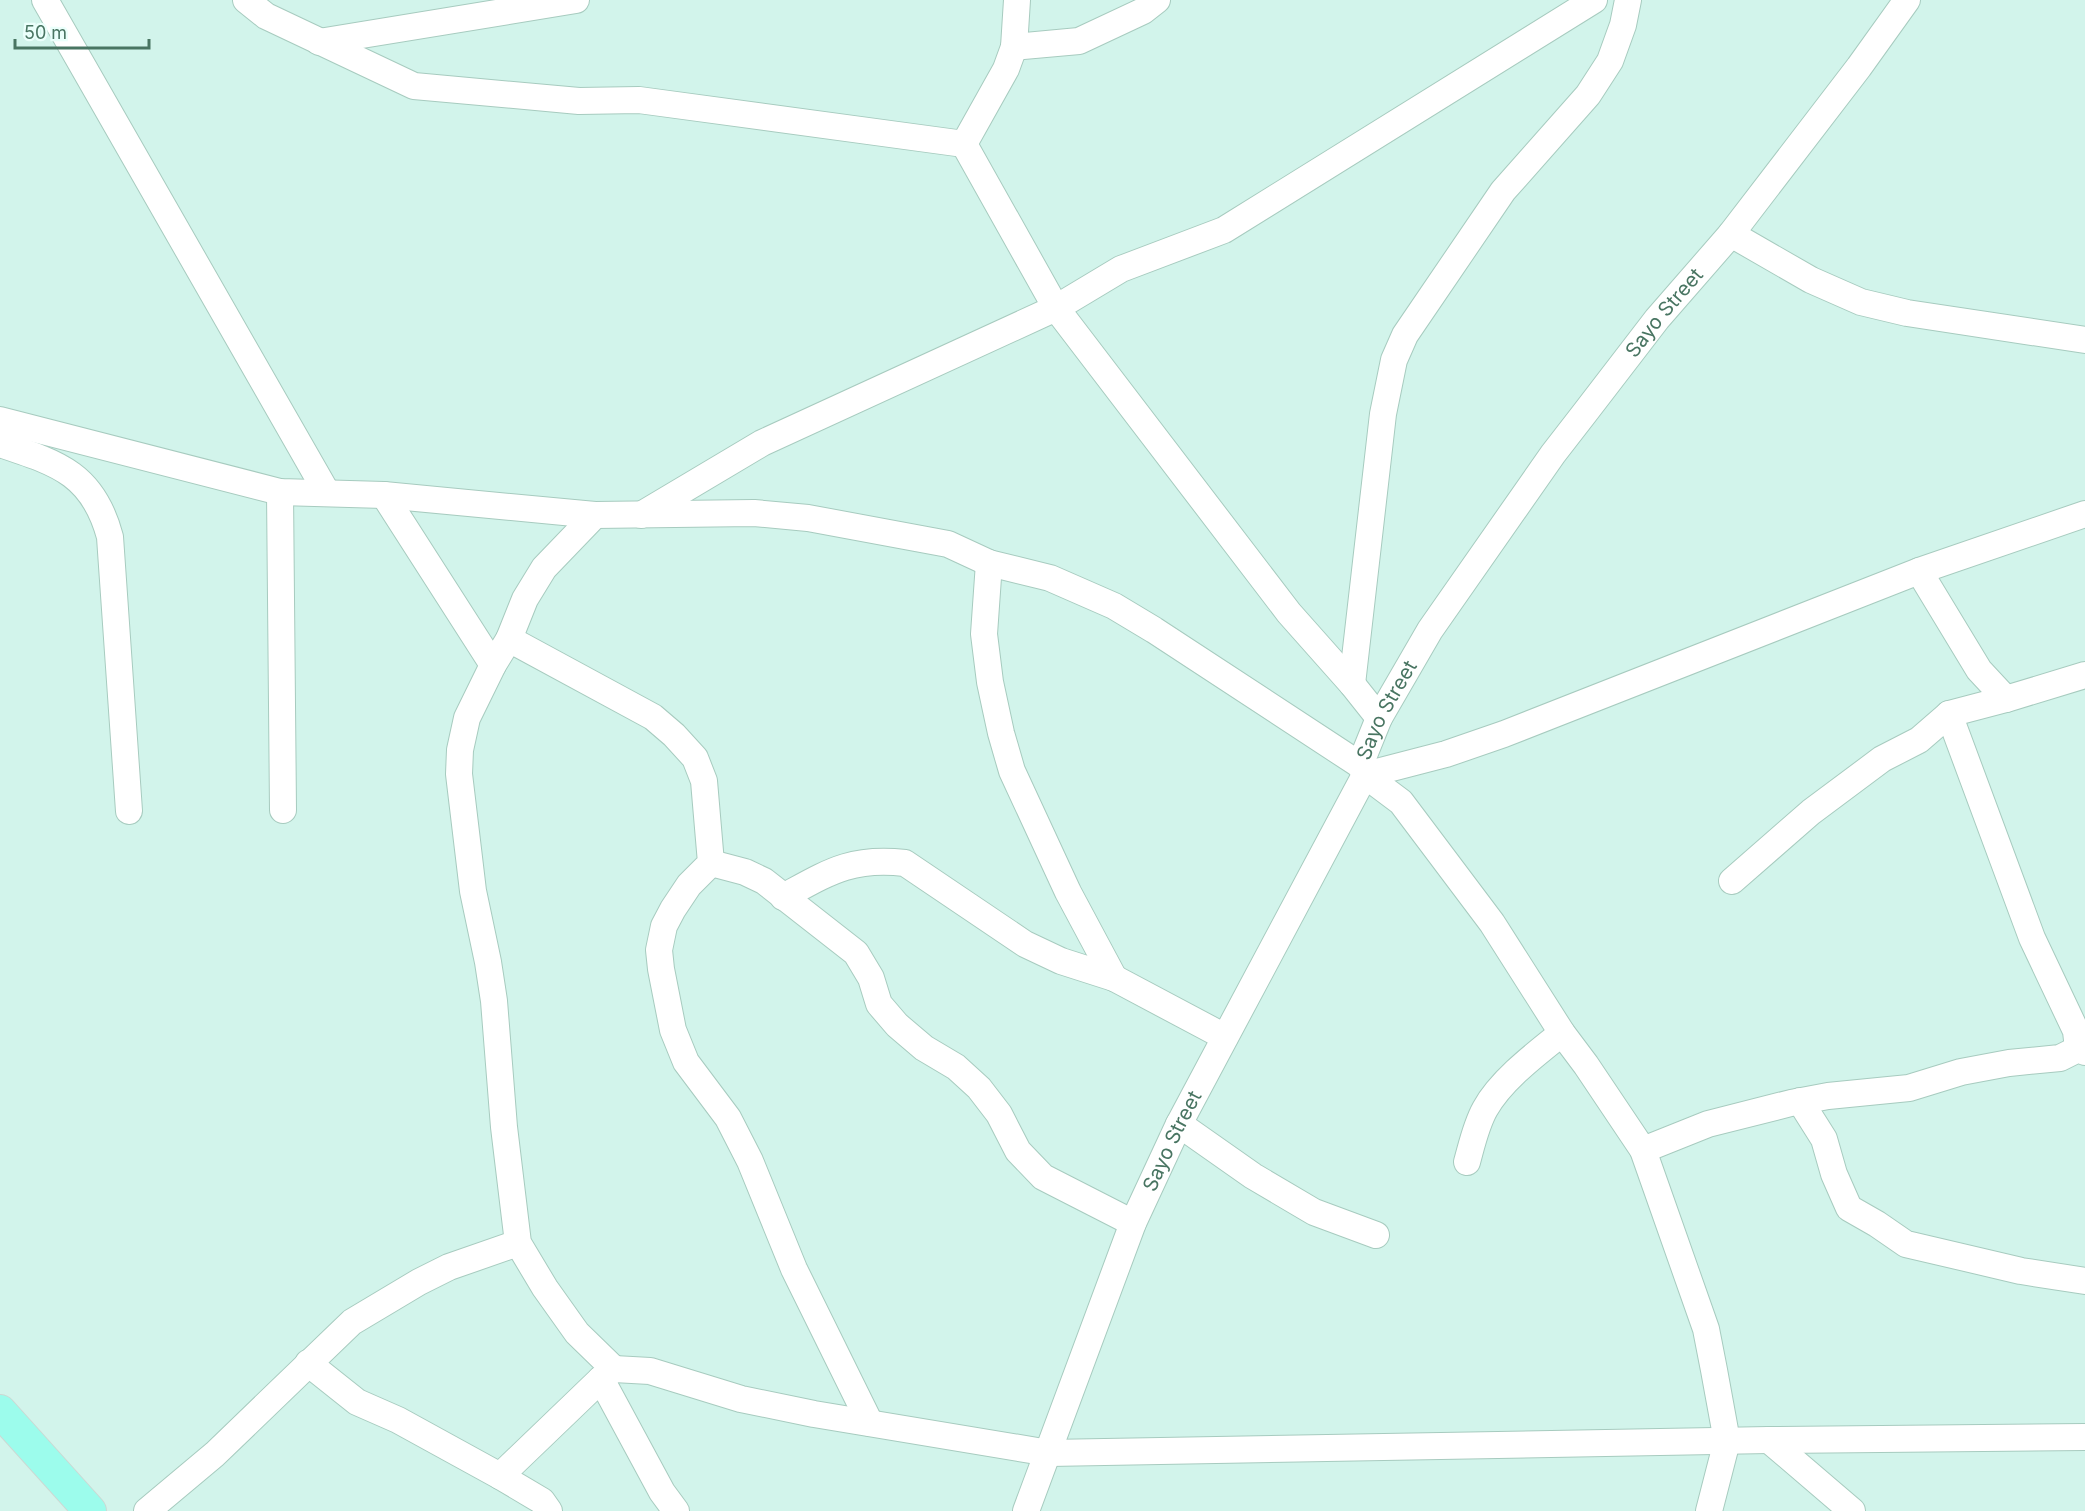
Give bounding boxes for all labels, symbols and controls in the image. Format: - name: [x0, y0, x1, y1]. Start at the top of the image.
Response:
- scale bar: [15, 12, 148, 50]
- text: 50 m: [24, 22, 67, 43]
- street label: Sayo Street: [1620, 263, 1708, 362]
- street label: Sayo Street: [1351, 656, 1422, 763]
- street label: Sayo Street: [1137, 1086, 1207, 1195]

